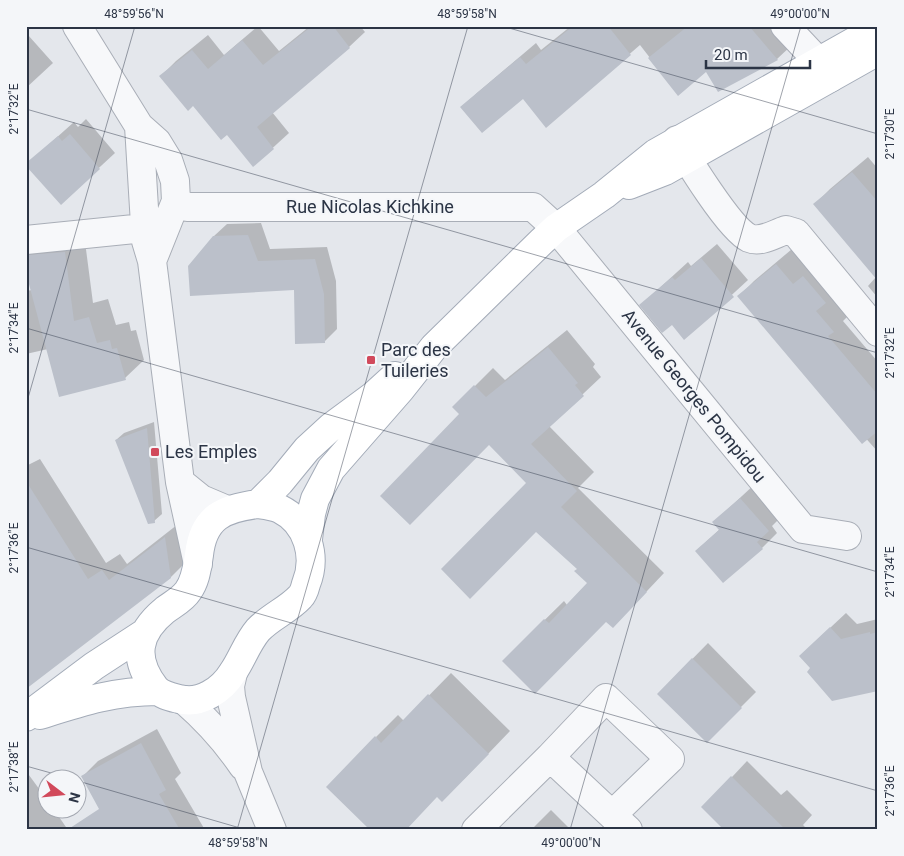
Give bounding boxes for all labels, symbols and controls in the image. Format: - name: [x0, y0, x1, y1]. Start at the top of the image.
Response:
- text: 48°59'56"N: [104, 7, 164, 21]
- text: 48°59'58"N: [437, 7, 497, 21]
- text: 49°00'00"N: [770, 7, 830, 21]
- scale bar: [706, 38, 810, 70]
- text: 20 m: [714, 46, 748, 64]
- text: 2°17'32"E: [7, 83, 21, 134]
- text: 2°17'30"E: [883, 108, 897, 159]
- street label: Rue Nicolas Kichkine: [286, 196, 454, 217]
- text: 2°17'34"E: [7, 302, 21, 353]
- street label: Avenue Georges Pompidou: [618, 305, 771, 487]
- text: 2°17'32"E: [883, 327, 897, 378]
- place label: Parc des Tuileries: [381, 339, 451, 381]
- marker: Parc des Tuileries: [365, 354, 377, 366]
- place label: Les Emples: [165, 441, 257, 462]
- marker: Les Emples: [149, 446, 161, 458]
- text: 2°17'36"E: [7, 522, 21, 573]
- text: 2°17'34"E: [883, 546, 897, 597]
- text: 2°17'38"E: [7, 741, 21, 792]
- text: 2°17'36"E: [883, 765, 897, 816]
- north arrow: [38, 768, 88, 818]
- text: N: [65, 791, 84, 805]
- text: 48°59'58"N: [208, 836, 268, 850]
- text: 49°00'00"N: [541, 836, 601, 850]

